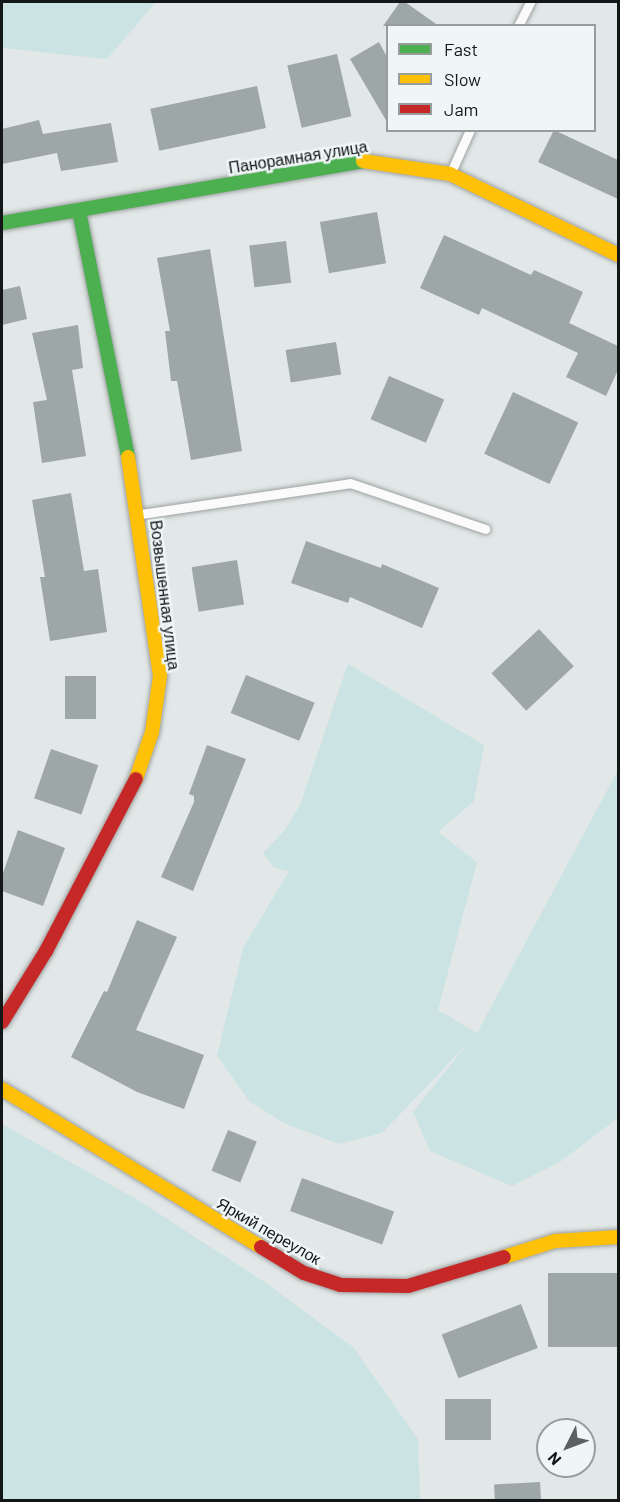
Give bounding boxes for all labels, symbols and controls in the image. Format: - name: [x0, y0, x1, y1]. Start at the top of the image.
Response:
- legend: [386, 24, 596, 132]
- text: Fast: [444, 38, 478, 60]
- text: Slow: [444, 68, 481, 90]
- text: Jam: [444, 98, 478, 120]
- street label: Панорамная улица: [227, 137, 369, 177]
- street label: Возвышенная улица: [146, 519, 184, 671]
- street label: Яркий переулок: [214, 1193, 324, 1269]
- north arrow: [536, 1418, 596, 1478]
- text: N: [543, 1449, 564, 1469]

